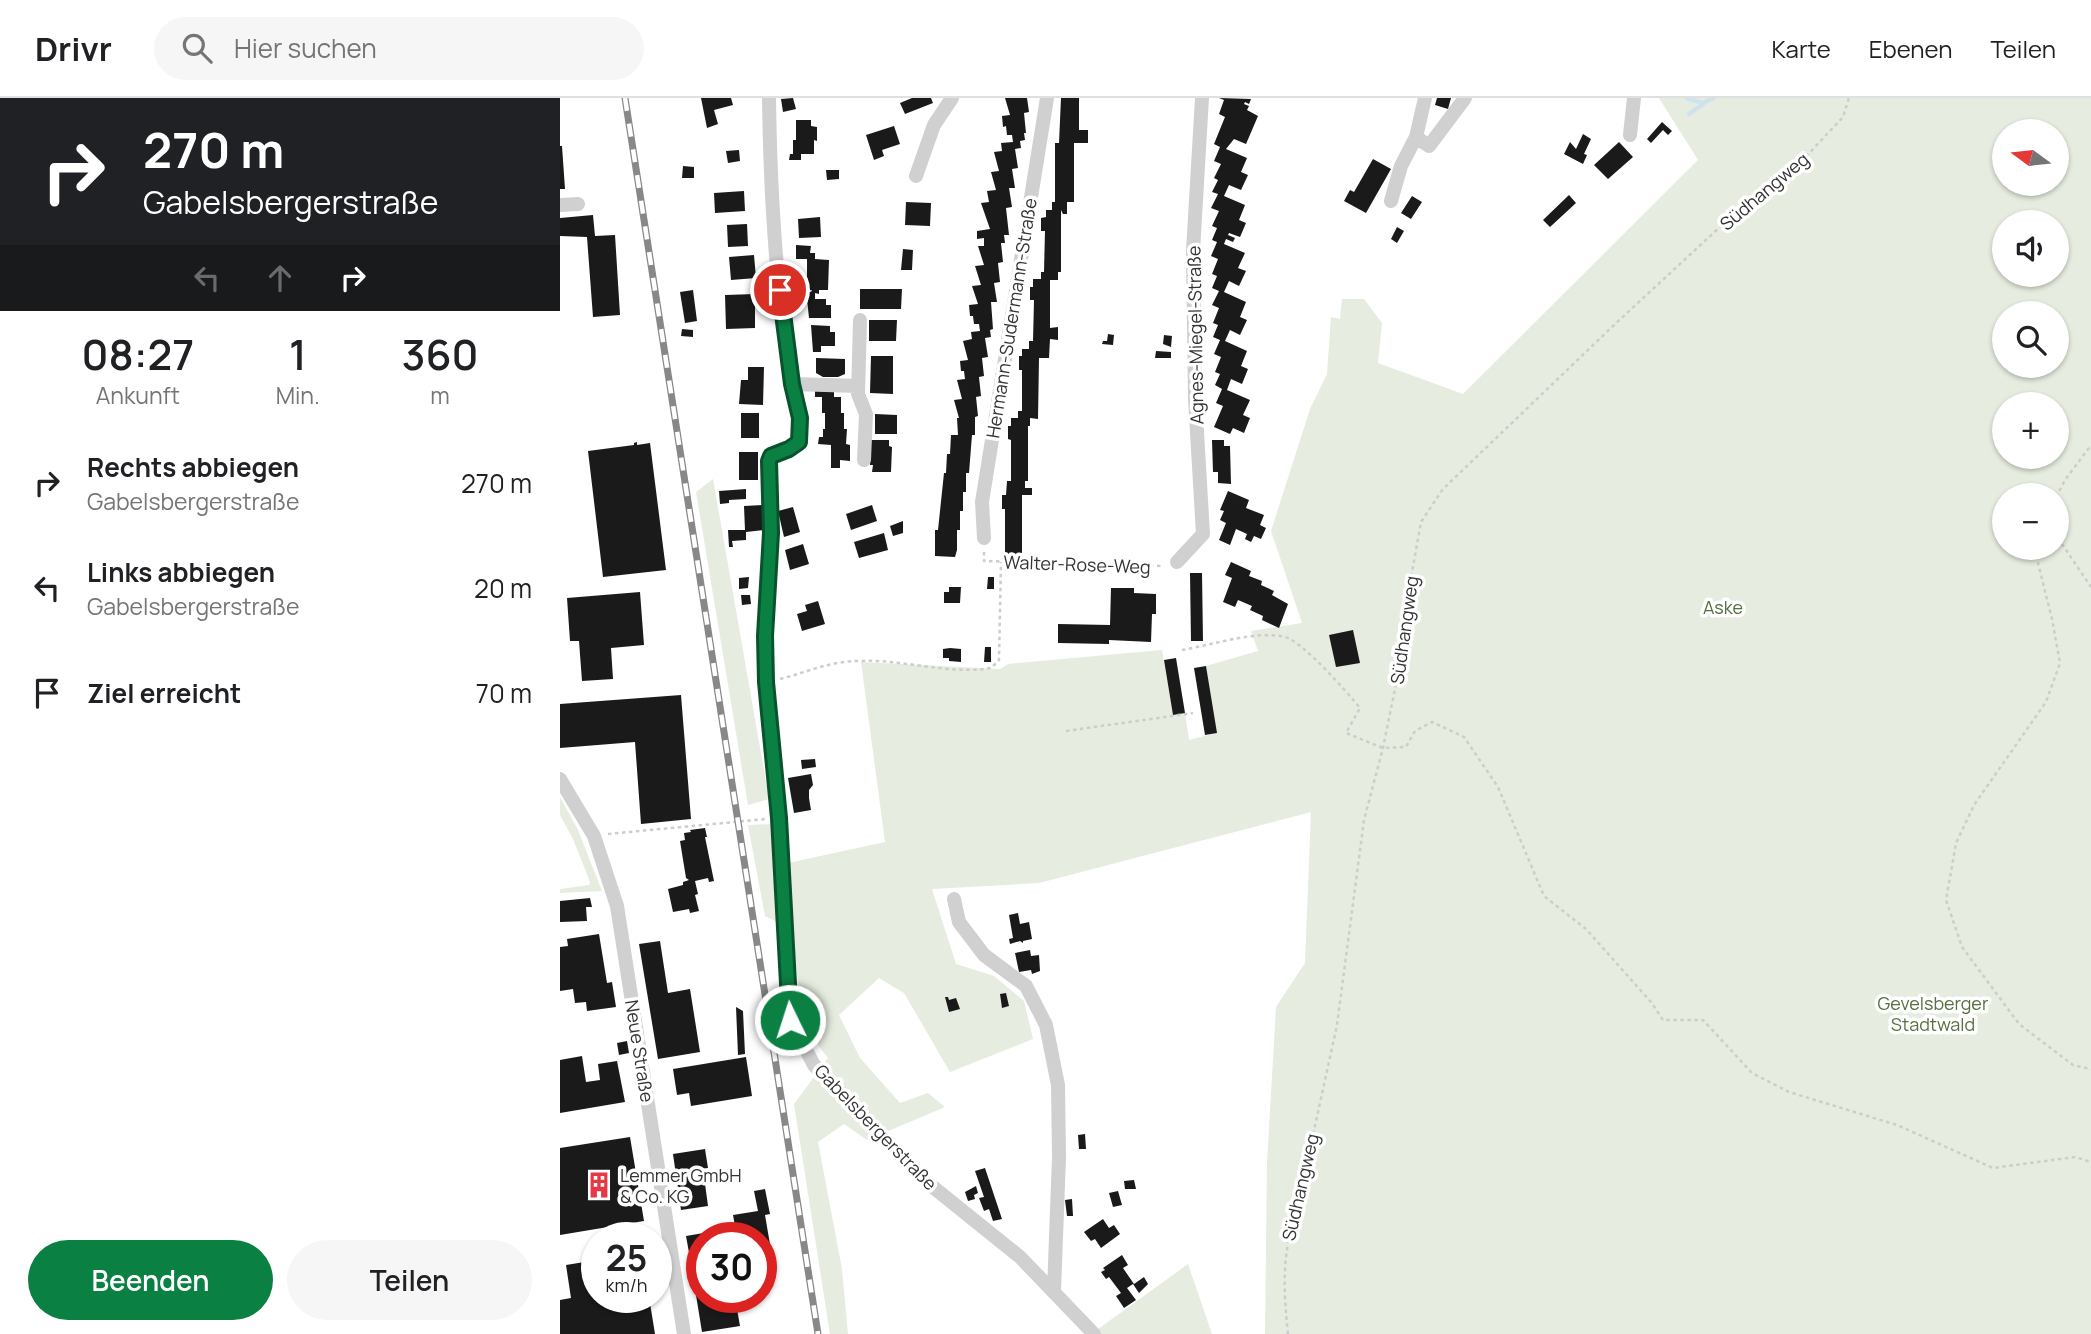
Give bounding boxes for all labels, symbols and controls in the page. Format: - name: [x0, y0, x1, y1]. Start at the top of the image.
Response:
- search box: [154, 17, 644, 80]
- text: Drivr: [35, 26, 112, 71]
- icon: search: [178, 29, 216, 67]
- text: Hier suchen: [234, 30, 377, 66]
- text: Karte: [1771, 32, 1831, 65]
- text: Ebenen: [1869, 32, 1952, 65]
- text: Teilen: [1990, 32, 2056, 65]
- text: 270 m: [143, 116, 284, 183]
- north arrow: [1992, 119, 2068, 196]
- map controls: [1992, 119, 2069, 560]
- icon: right: [28, 126, 119, 217]
- street label: Südhangweg: [1714, 147, 1814, 235]
- text: Gabelsbergerstraße: [143, 180, 439, 224]
- street label: Hermann-Sudermann-Straße: [980, 196, 1042, 440]
- button: sound: [1992, 210, 2069, 287]
- street label: Agnes-Miegel-Straße: [1181, 245, 1209, 425]
- icon: left: [188, 259, 226, 297]
- icon: ahead: [261, 259, 299, 297]
- icon: right: [334, 259, 372, 297]
- pin: [750, 260, 810, 320]
- icon: arrive: [761, 271, 799, 309]
- button: search: [1992, 301, 2069, 378]
- text: 08:27: [82, 325, 194, 383]
- text: 1: [289, 325, 307, 383]
- text: 360: [401, 325, 478, 383]
- text: Ankunft: [96, 379, 180, 411]
- text: Min.: [276, 379, 320, 411]
- text: m: [430, 379, 450, 411]
- button: +: [1992, 392, 2069, 469]
- text: Rechts abbiegen: [87, 449, 299, 485]
- icon: right: [28, 464, 66, 502]
- text: 270 m: [461, 465, 532, 501]
- button: −: [1992, 483, 2069, 560]
- text: Gabelsbergerstraße: [87, 485, 299, 517]
- street label: Walter-Rose-Weg: [1003, 549, 1151, 579]
- text: Links abbiegen: [87, 554, 275, 590]
- icon: left: [28, 569, 66, 607]
- text: 20 m: [474, 570, 532, 606]
- street label: Südhangweg: [1385, 574, 1423, 686]
- text: Gabelsbergerstraße: [87, 590, 299, 622]
- park label: Aske: [1703, 595, 1743, 619]
- icon: arrive: [28, 674, 66, 712]
- text: Ziel erreicht: [87, 675, 241, 711]
- text: 70 m: [476, 675, 532, 711]
- position arrow: [753, 983, 827, 1057]
- park label: Gevelsberger Stadtwald: [1878, 991, 1989, 1036]
- street label: Neue Straße: [620, 998, 660, 1104]
- street label: Gabelsbergerstraße: [810, 1059, 942, 1195]
- street label: Südhangweg: [1276, 1131, 1324, 1243]
- place label: Lemmer GmbH & Co. KG: [620, 1163, 741, 1208]
- building icon: Lemmer GmbH & Co. KG: [584, 1170, 614, 1200]
- speed limit sign: 30: [686, 1222, 777, 1313]
- text: 25: [606, 1234, 647, 1282]
- button: Beenden: [28, 1240, 273, 1320]
- button: Teilen: [287, 1240, 532, 1320]
- text: km/h: [606, 1273, 647, 1297]

